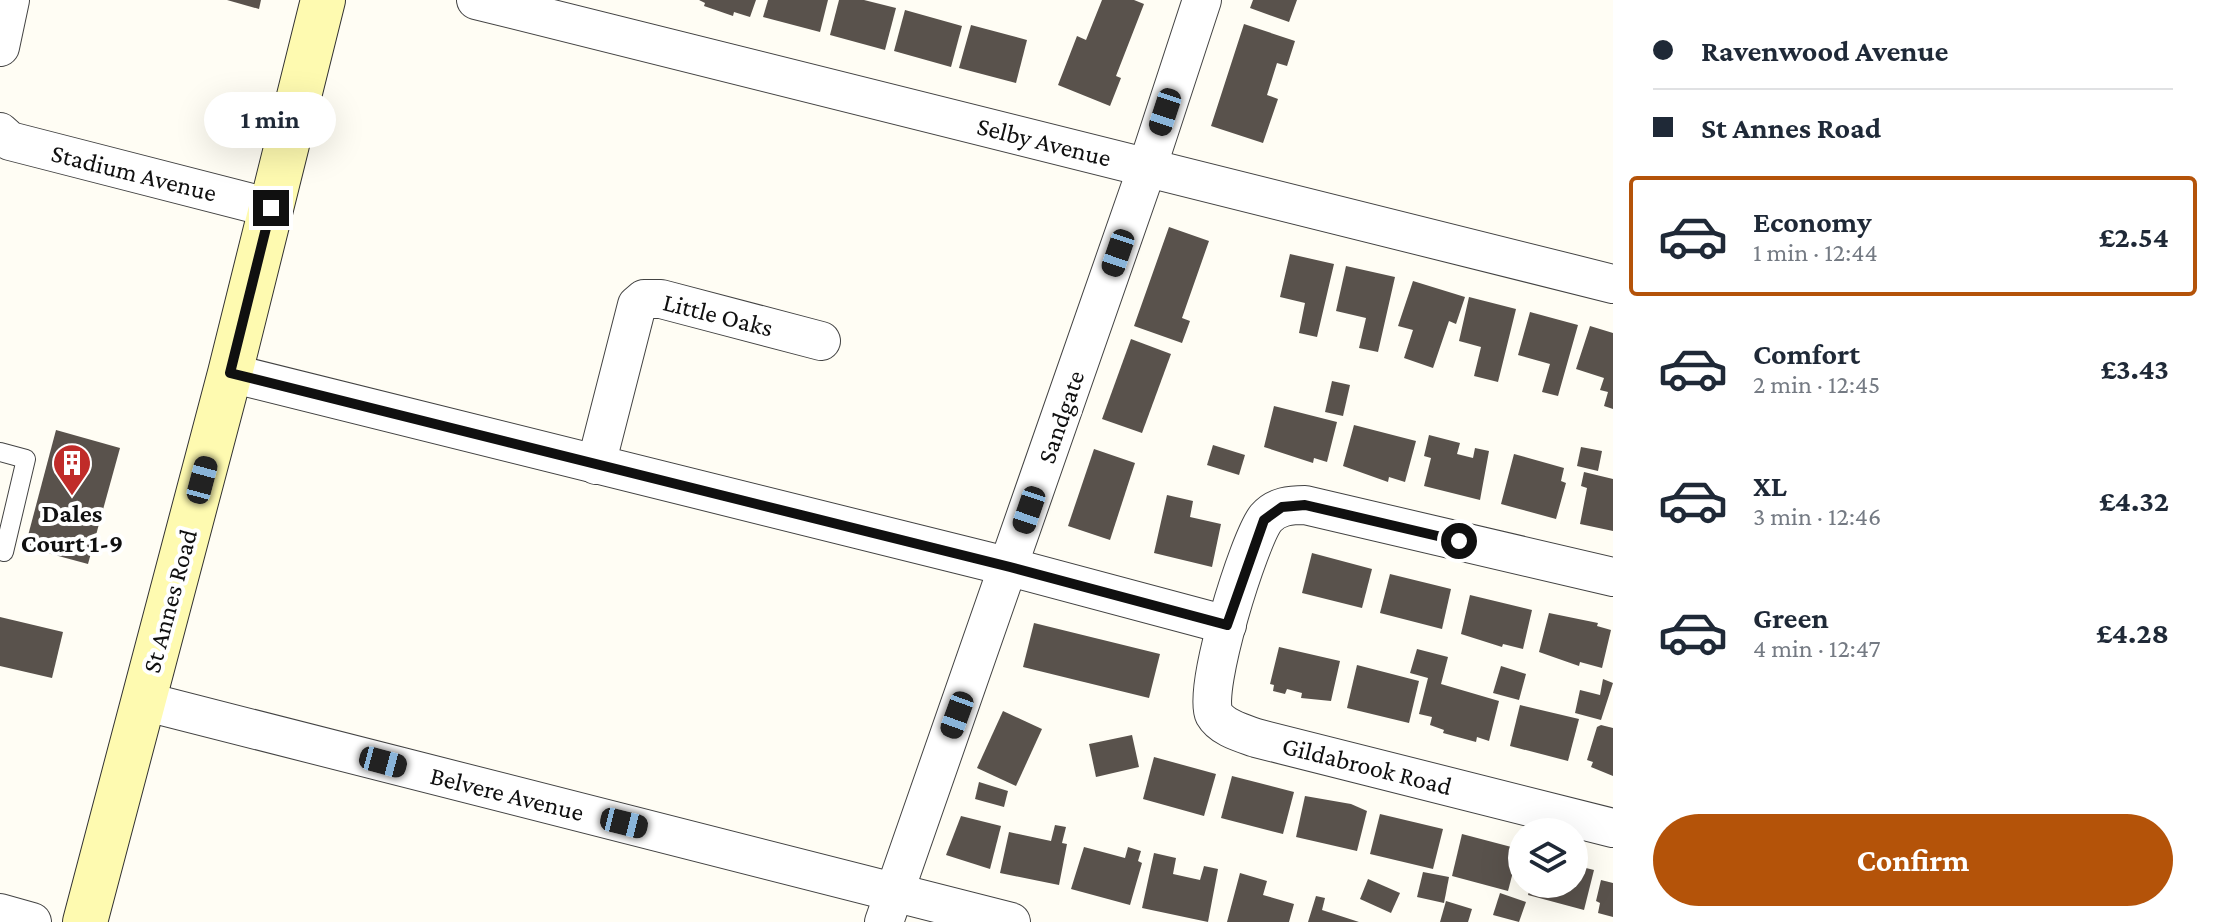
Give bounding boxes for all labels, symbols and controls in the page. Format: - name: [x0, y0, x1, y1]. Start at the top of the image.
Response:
- text: Ravenwood Avenue: [1701, 34, 1949, 67]
- car: [1146, 85, 1184, 139]
- callout: 1 min: [205, 92, 337, 148]
- text: 1 min: [240, 105, 300, 134]
- street label: Selby Avenue: [974, 111, 1114, 173]
- text: St Annes Road: [1701, 111, 1881, 144]
- street label: Stadium Avenue: [48, 138, 220, 208]
- route end: [253, 190, 289, 226]
- icon: car: [1657, 200, 1729, 272]
- text: Economy: [1753, 205, 1872, 238]
- text: £2.54: [2099, 220, 2169, 253]
- car: [1099, 226, 1137, 280]
- text: 1 min · 12:44: [1753, 238, 1878, 267]
- street label: Little Oaks: [660, 287, 776, 343]
- icon: car: [1657, 332, 1729, 404]
- text: Comfort: [1753, 337, 1860, 370]
- text: £3.43: [2101, 352, 2169, 385]
- street label: Sandgate: [1032, 367, 1090, 467]
- text: 2 min · 12:45: [1753, 370, 1880, 399]
- building icon: Dales Court 1-9: [51, 442, 93, 497]
- car: [184, 454, 220, 506]
- icon: car: [1657, 464, 1729, 536]
- text: XL: [1753, 469, 1787, 502]
- car: [1010, 483, 1048, 537]
- text: £4.32: [2099, 484, 2169, 517]
- place label: Dales Court 1-9: [21, 499, 123, 558]
- text: 3 min · 12:46: [1753, 502, 1881, 531]
- route start: [1441, 523, 1477, 559]
- street label: St Annes Road: [137, 526, 203, 676]
- icon: car: [1657, 596, 1729, 668]
- text: Green: [1753, 601, 1829, 634]
- text: £4.28: [2096, 616, 2169, 649]
- text: 4 min · 12:47: [1753, 634, 1880, 663]
- car: [938, 688, 976, 742]
- street label: Gildabrook Road: [1279, 731, 1455, 801]
- car: [357, 744, 409, 780]
- street label: Belvere Avenue: [427, 761, 587, 827]
- car: [598, 806, 650, 840]
- button: Confirm: [1653, 814, 2173, 906]
- map controls: [1508, 818, 1588, 898]
- button: layers: [1508, 818, 1588, 898]

